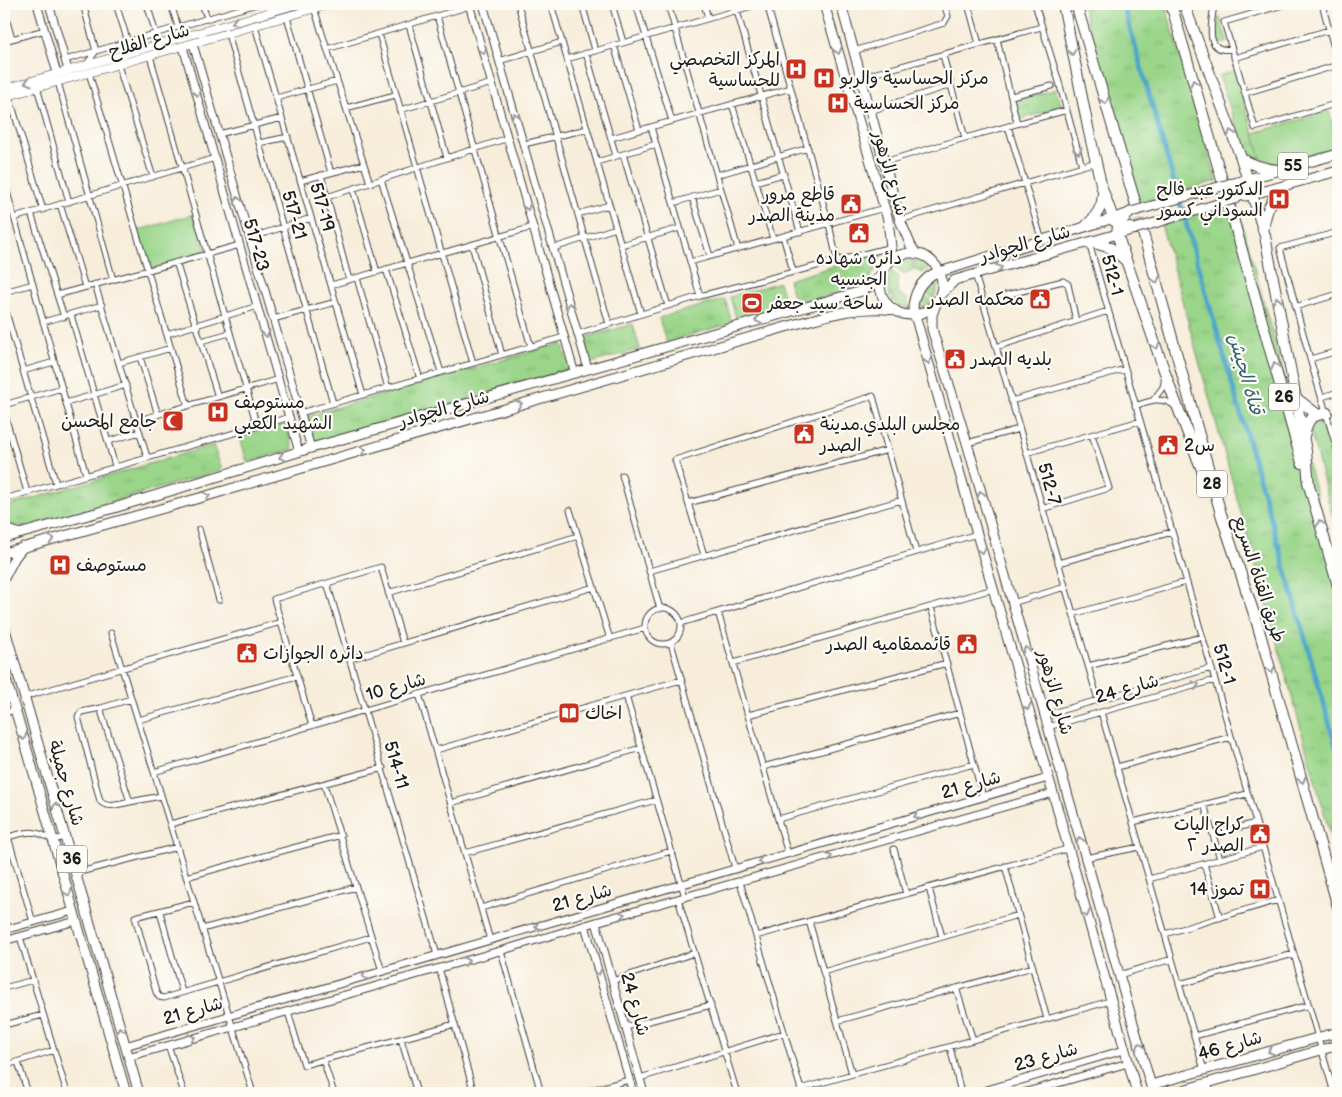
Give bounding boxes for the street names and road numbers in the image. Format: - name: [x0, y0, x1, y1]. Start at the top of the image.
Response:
- street label: شارع الفلاح: [106, 19, 192, 64]
- street label: شارع الزهور: [867, 127, 912, 219]
- road number: 55: [1278, 153, 1308, 180]
- street label: 517-19: [305, 180, 339, 234]
- street label: 517-21: [277, 188, 311, 242]
- street label: 517-23: [238, 216, 274, 274]
- street label: شارع الچوادر: [975, 221, 1073, 269]
- street label: 512-1: [1096, 252, 1128, 298]
- road number: 26: [1269, 384, 1299, 411]
- street label: شارع الچوادر: [394, 386, 492, 434]
- street label: 512-7: [1033, 460, 1065, 508]
- road number: 28: [1197, 470, 1227, 498]
- street label: طريق القناة السريع: [1227, 513, 1289, 646]
- street label: 512-1: [1208, 641, 1240, 687]
- street label: شارع الزهور: [1032, 646, 1077, 738]
- street label: شارع 10: [364, 668, 429, 707]
- street label: شارع 24: [1093, 670, 1161, 709]
- street label: شارع جميلة: [43, 738, 88, 828]
- street label: 514-11: [379, 739, 413, 791]
- street label: شارع 21: [939, 766, 1004, 804]
- road number: 36: [57, 846, 87, 872]
- street label: شارع 21: [550, 879, 615, 917]
- street label: شارع 24: [615, 970, 654, 1038]
- street label: شارع 21: [161, 992, 226, 1030]
- street label: شارع 46: [1195, 1027, 1265, 1066]
- street label: شارع 23: [1012, 1038, 1080, 1077]

